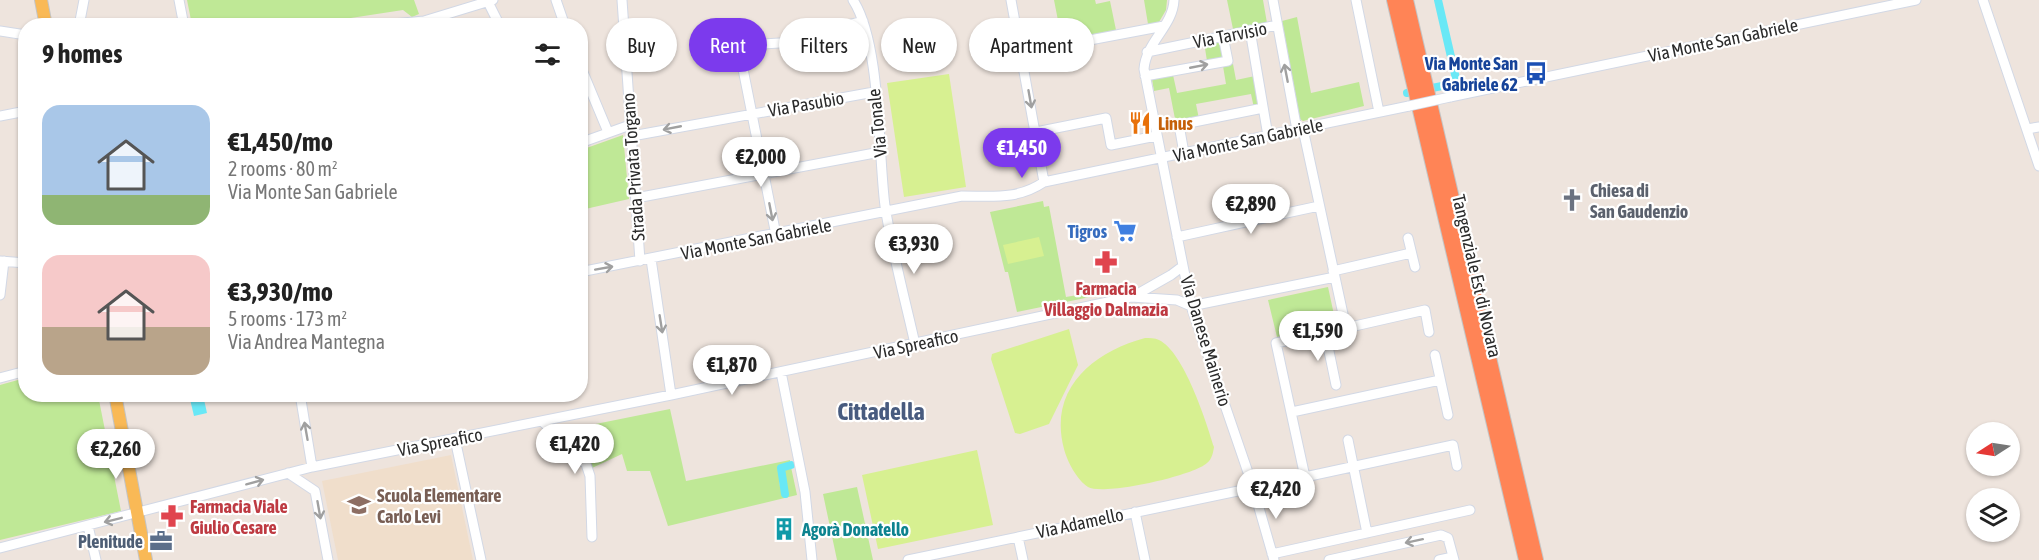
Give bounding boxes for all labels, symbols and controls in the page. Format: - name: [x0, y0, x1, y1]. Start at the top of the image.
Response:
- street label: Via Monte San Gabriele: [1646, 14, 1800, 66]
- chip: Buy: [606, 18, 677, 72]
- chip: Rent: [689, 18, 767, 72]
- chip: Filters: [779, 18, 869, 72]
- chip: New: [881, 18, 957, 72]
- chip: Apartment: [969, 18, 1094, 72]
- street label: Via Tarvisio: [1191, 18, 1269, 52]
- icon: filters: [531, 38, 564, 71]
- text: 9 homes: [42, 39, 122, 69]
- place label: Via Monte San Gabriele 62: [1424, 53, 1518, 95]
- one-way arrow: [1188, 60, 1208, 71]
- bus stop icon: Via Monte San Gabriele 62: [1523, 60, 1549, 86]
- one-way arrow: [1280, 63, 1291, 83]
- street label: Via Pasubio: [766, 87, 846, 121]
- street label: Via Tonale: [863, 88, 891, 158]
- one-way arrow: [1025, 89, 1036, 108]
- street label: Strada Privata Torgano: [617, 92, 649, 242]
- restaurant icon: Linus: [1127, 110, 1153, 136]
- place label: Linus: [1158, 113, 1194, 134]
- street label: Via Monte San Gabriele: [1171, 114, 1325, 166]
- one-way arrow: [663, 123, 682, 134]
- text: €1,450/mo: [228, 127, 333, 157]
- pin: €1,450: [973, 128, 1071, 179]
- icon: home: [90, 129, 162, 201]
- text: €1,450: [997, 136, 1047, 159]
- pin: €2,000: [712, 137, 810, 188]
- text: €2,000: [736, 145, 786, 168]
- text: 2 rooms · 80 m²: [228, 157, 338, 180]
- text: Via Monte San Gabriele: [228, 180, 398, 203]
- place label: Chiesa di San Gaudenzio: [1590, 180, 1688, 222]
- pin: €2,890: [1202, 184, 1300, 235]
- church icon: Chiesa di San Gaudenzio: [1559, 187, 1585, 213]
- text: €2,890: [1226, 192, 1276, 215]
- street label: Tangenziale Est di Novara: [1448, 192, 1506, 360]
- one-way arrow: [766, 201, 777, 221]
- street label: Via Monte San Gabriele: [679, 214, 833, 264]
- supermarket icon: Tigros: [1112, 218, 1138, 244]
- place label: Tigros: [1067, 221, 1108, 242]
- pin: €3,930: [865, 224, 963, 275]
- text: €3,930: [889, 232, 939, 255]
- pharmacy icon: Farmacia Villaggio Dalmazia: [1093, 249, 1119, 275]
- one-way arrow: [593, 262, 613, 273]
- street label: Via Danese Mainerio: [1176, 273, 1236, 409]
- text: €3,930/mo: [228, 277, 333, 307]
- place label: Farmacia Villaggio Dalmazia: [1043, 278, 1168, 320]
- icon: home: [90, 279, 162, 351]
- text: 5 rooms · 173 m²: [228, 307, 347, 330]
- pin: €1,590: [1269, 311, 1367, 362]
- one-way arrow: [655, 314, 666, 334]
- text: €1,590: [1293, 319, 1343, 342]
- street label: Via Spreafico: [872, 325, 960, 363]
- text: Via Andrea Mantegna: [228, 330, 385, 353]
- pin: €1,870: [683, 345, 781, 396]
- text: €1,870: [707, 353, 757, 376]
- district label: Cittadella: [837, 398, 925, 425]
- one-way arrow: [300, 421, 311, 441]
- north arrow: [1966, 422, 2020, 476]
- map controls: [1966, 422, 2020, 542]
- street label: Via Spreafico: [396, 423, 484, 461]
- pin: €1,420: [526, 424, 624, 475]
- pin: €2,260: [67, 429, 165, 480]
- text: €1,420: [550, 432, 600, 455]
- text: €2,260: [91, 437, 141, 460]
- pin: €2,420: [1227, 469, 1325, 520]
- one-way arrow: [246, 476, 265, 488]
- text: €2,420: [1251, 477, 1301, 500]
- place label: Scuola Elementare Carlo Levi: [377, 485, 501, 527]
- button: layers: [1966, 488, 2020, 542]
- school or university icon: Scuola Elementare Carlo Levi: [346, 492, 372, 518]
- place label: Farmacia Viale Giulio Cesare: [190, 496, 288, 538]
- one-way arrow: [314, 499, 325, 519]
- pharmacy icon: Farmacia Viale Giulio Cesare: [159, 503, 185, 529]
- street label: Via Adamello: [1035, 504, 1125, 542]
- one-way arrow: [104, 515, 123, 527]
- building icon: Agorà Donatello: [771, 516, 797, 542]
- place label: Agorà Donatello: [801, 519, 909, 540]
- office icon: Plenitude: [148, 528, 174, 554]
- place label: Plenitude: [78, 531, 143, 552]
- one-way arrow: [1405, 536, 1425, 547]

